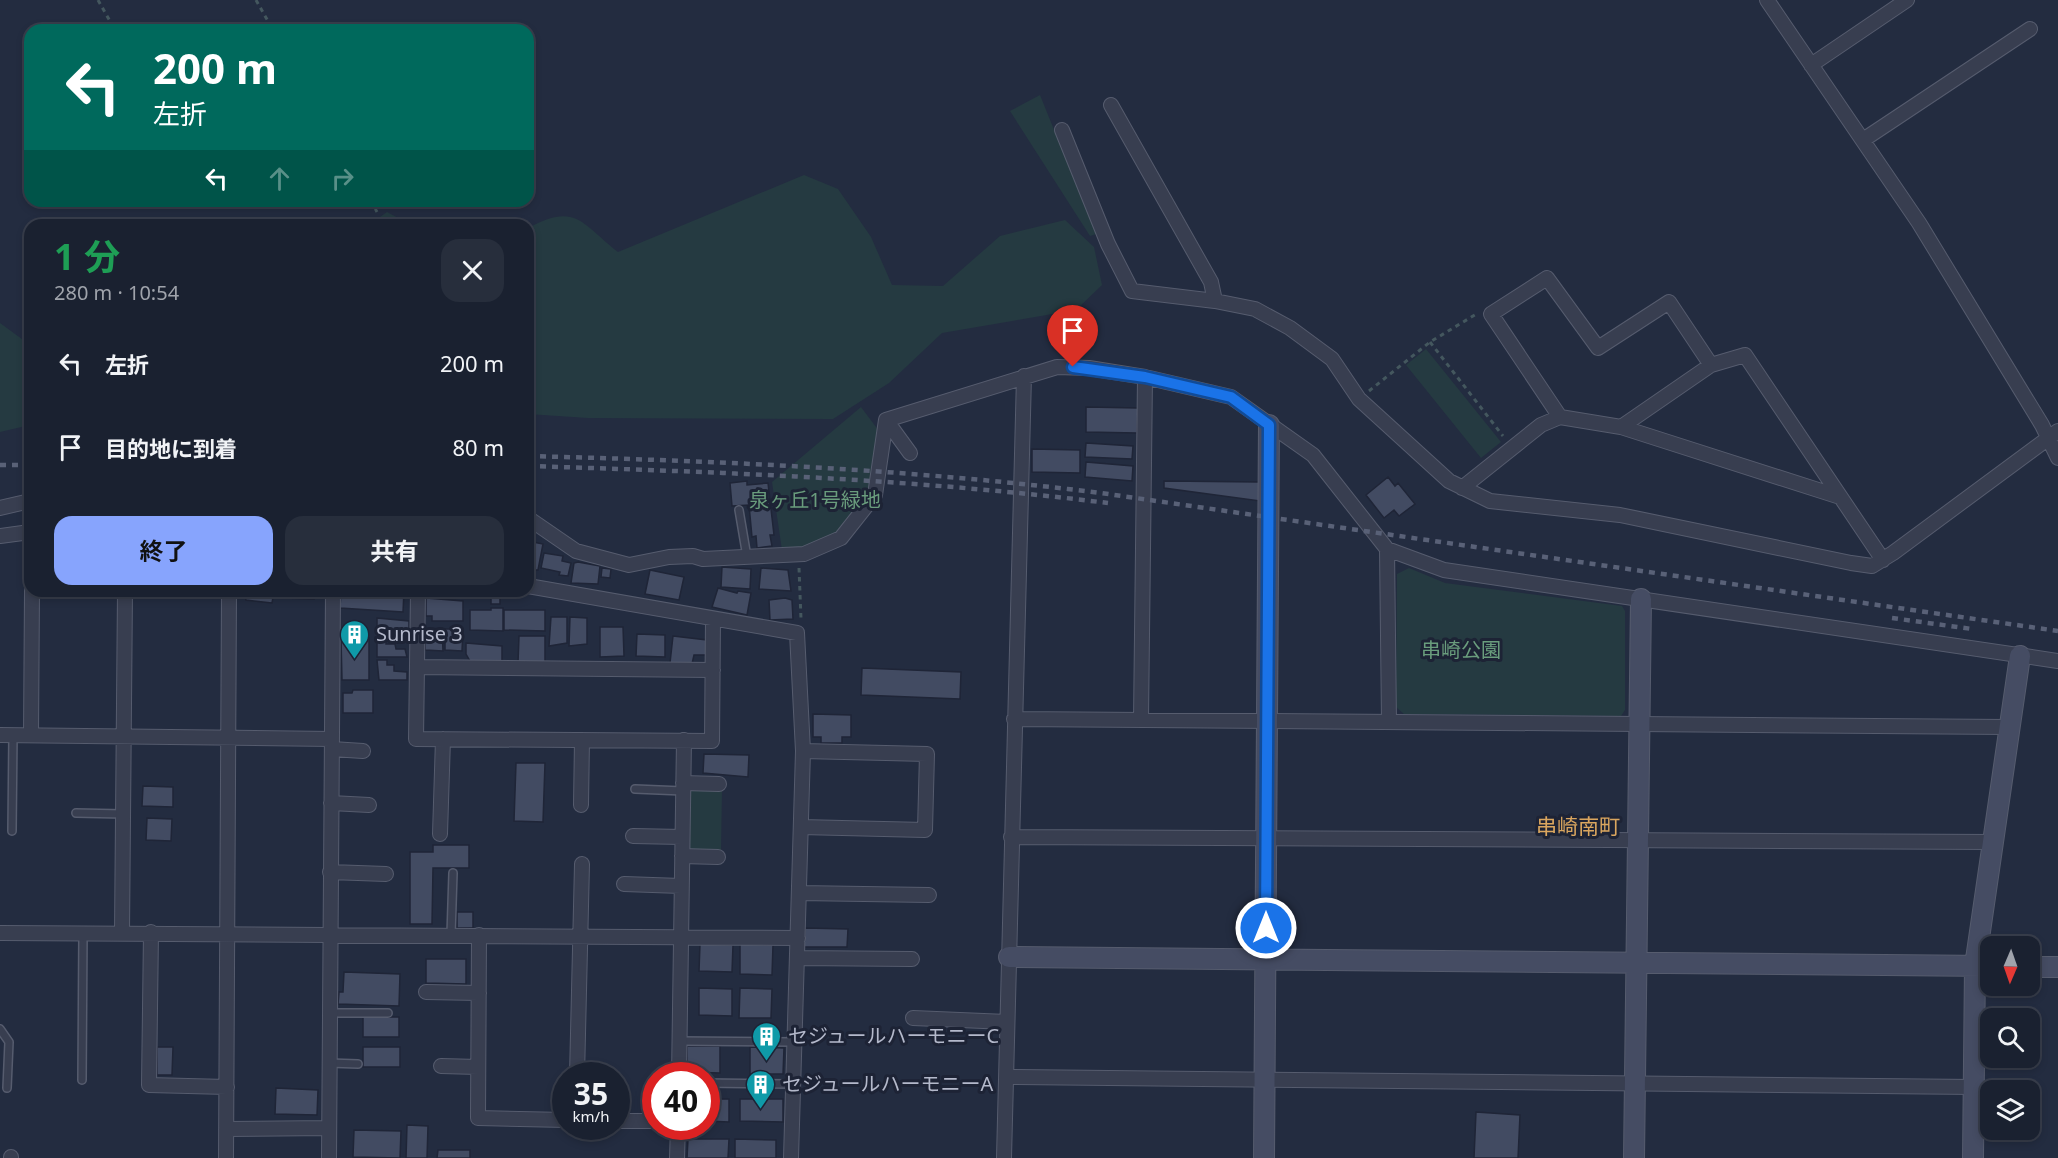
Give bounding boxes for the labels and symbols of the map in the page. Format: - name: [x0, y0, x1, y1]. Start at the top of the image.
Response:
- pin: [1047, 305, 1098, 367]
- park label: 泉ヶ丘1号緑地: [749, 486, 881, 513]
- building icon: Sunrise 3: [339, 618, 371, 660]
- place label: Sunrise 3: [376, 620, 463, 647]
- park label: 串崎公園: [1421, 636, 1501, 663]
- district label: 串崎南町: [1536, 812, 1620, 840]
- position arrow: [1234, 896, 1298, 960]
- north arrow: [1980, 936, 2040, 996]
- building icon: セジュールハーモニーC: [751, 1020, 783, 1062]
- place label: セジュールハーモニーC: [788, 1022, 1000, 1049]
- speed limit sign: 40: [642, 1062, 720, 1140]
- building icon: セジュールハーモニーA: [745, 1068, 777, 1110]
- place label: セジュールハーモニーA: [782, 1070, 994, 1097]

